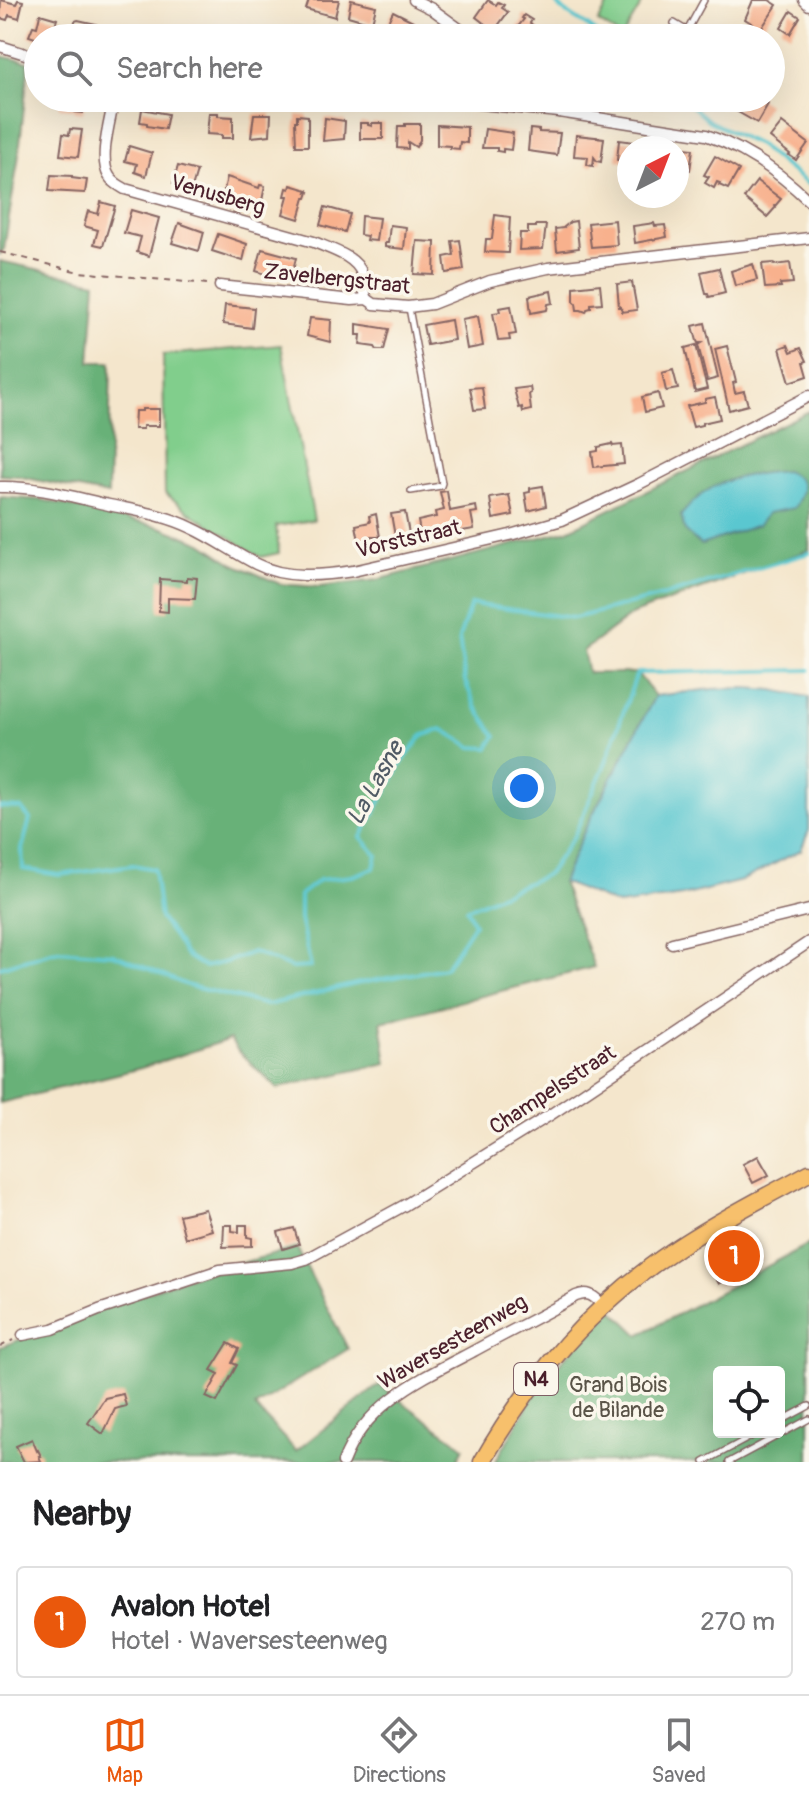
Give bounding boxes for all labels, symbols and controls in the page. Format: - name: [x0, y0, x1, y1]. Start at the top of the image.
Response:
- search box: [24, 24, 785, 112]
- icon: search: [52, 46, 96, 90]
- text: Search here: [116, 50, 263, 87]
- north arrow: [617, 136, 689, 208]
- street label: Venusberg: [167, 168, 268, 222]
- street label: Zavelbergstraat: [262, 257, 412, 301]
- street label: Vorststraat: [353, 513, 464, 565]
- water label: La Lasne: [341, 735, 411, 830]
- your location: [504, 768, 544, 808]
- street label: Champelsstraat: [484, 1038, 621, 1141]
- pin: 1: [708, 1226, 760, 1286]
- street label: Waversesteenweg: [373, 1288, 532, 1396]
- road number: N4: [514, 1363, 558, 1395]
- map controls: [713, 1366, 785, 1438]
- button: locate: [713, 1366, 785, 1438]
- park label: Grand Bois de Bilande: [569, 1371, 667, 1424]
- text: Nearby: [32, 1493, 131, 1536]
- text: Avalon Hotel: [110, 1588, 271, 1625]
- text: 1: [55, 1606, 65, 1638]
- text: 270 m: [700, 1606, 775, 1638]
- text: Hotel · Waversesteenweg: [110, 1625, 388, 1657]
- tab: Map: [103, 1713, 147, 1789]
- tab: Directions: [353, 1713, 446, 1789]
- tab: Saved: [652, 1713, 706, 1789]

